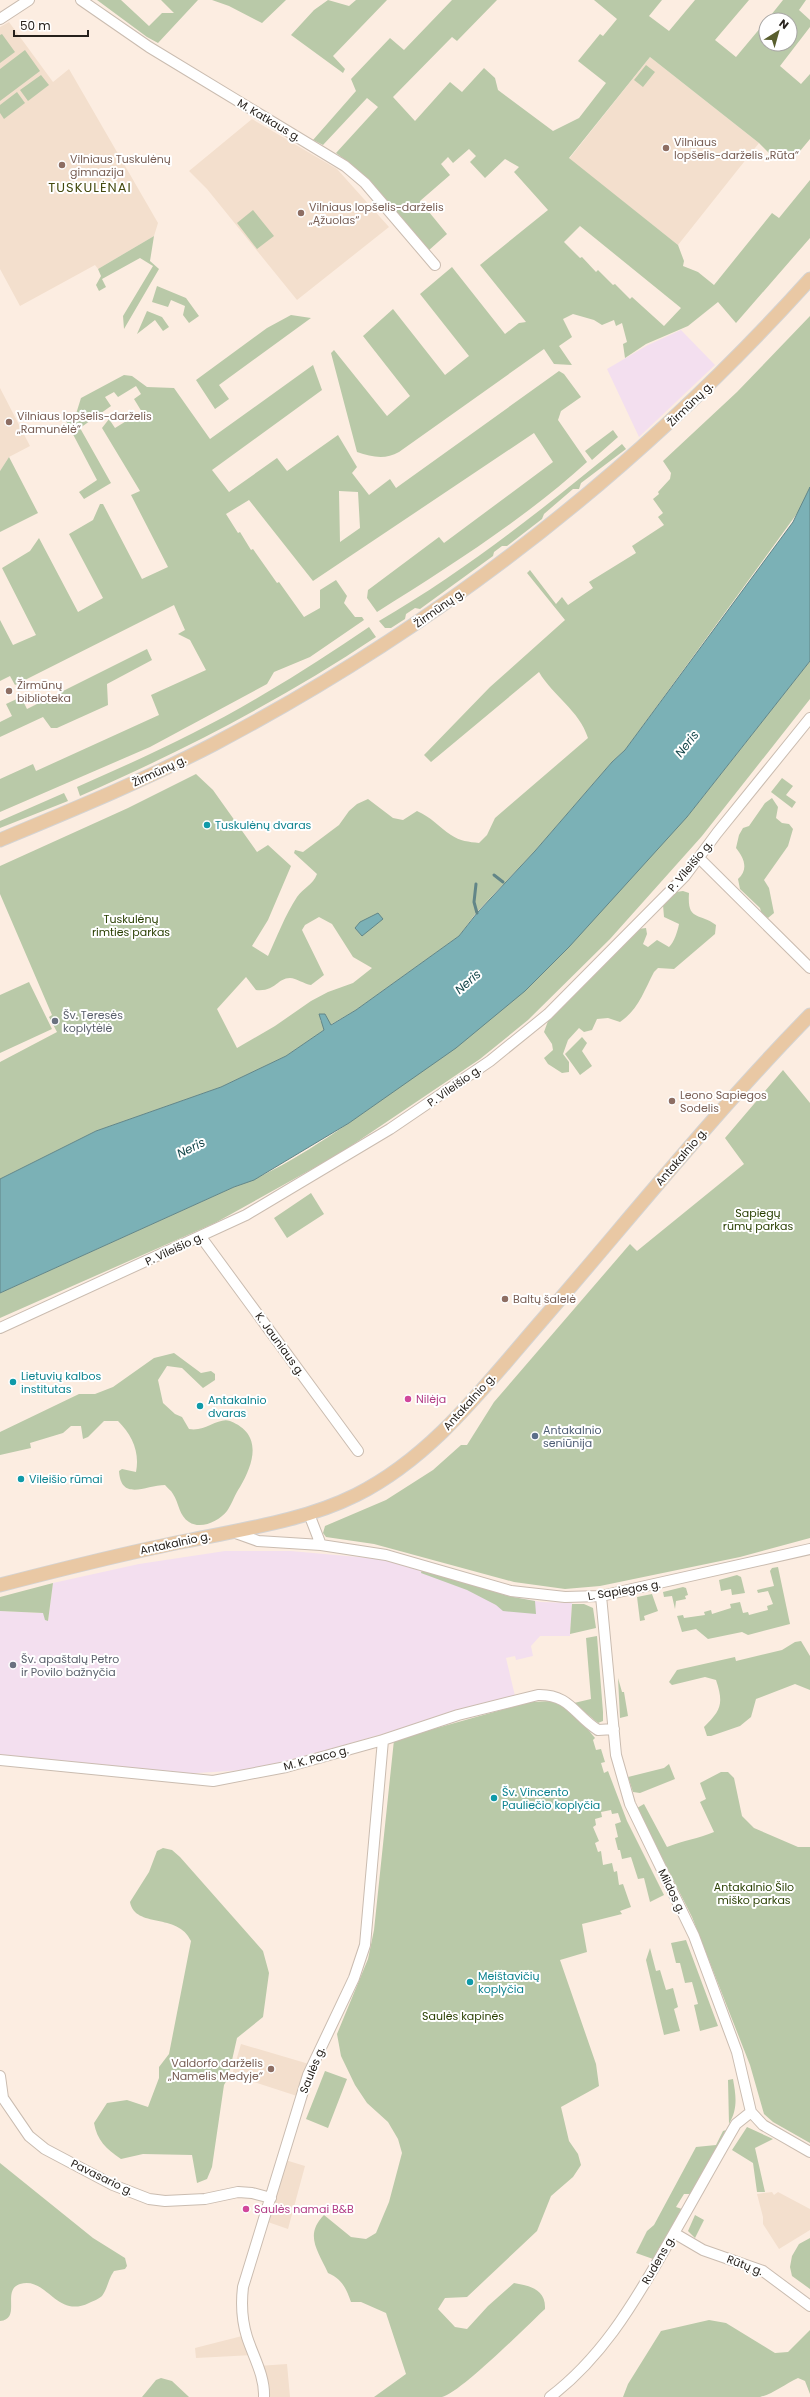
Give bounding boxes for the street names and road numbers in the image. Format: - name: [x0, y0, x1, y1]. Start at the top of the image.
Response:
- street label: M. Katkaus g.: [234, 95, 304, 145]
- street label: Žirmūnų g.: [664, 378, 716, 430]
- street label: Žirmūnų g.: [411, 585, 467, 631]
- street label: Žirmūnų g.: [129, 752, 189, 790]
- street label: P. Vileišio g.: [664, 837, 716, 895]
- street label: P. Vileišio g.: [424, 1062, 484, 1110]
- street label: Antakalnio g.: [652, 1125, 710, 1189]
- street label: P. Vileišio g.: [142, 1229, 206, 1269]
- street label: K. Jauniaus g.: [252, 1309, 308, 1379]
- street label: Antakalnio g.: [439, 1370, 499, 1434]
- street label: Antakalnio g.: [139, 1528, 211, 1558]
- street label: L. Sapiegos g.: [586, 1576, 662, 1604]
- street label: M. K. Paco g.: [282, 1742, 350, 1774]
- street label: Mildos g.: [654, 1866, 690, 1916]
- street label: Saulės g.: [295, 2044, 329, 2096]
- street label: Pavasario g.: [68, 2155, 136, 2199]
- street label: Rudens g.: [638, 2233, 678, 2287]
- street label: Rūtų g.: [725, 2251, 765, 2279]

